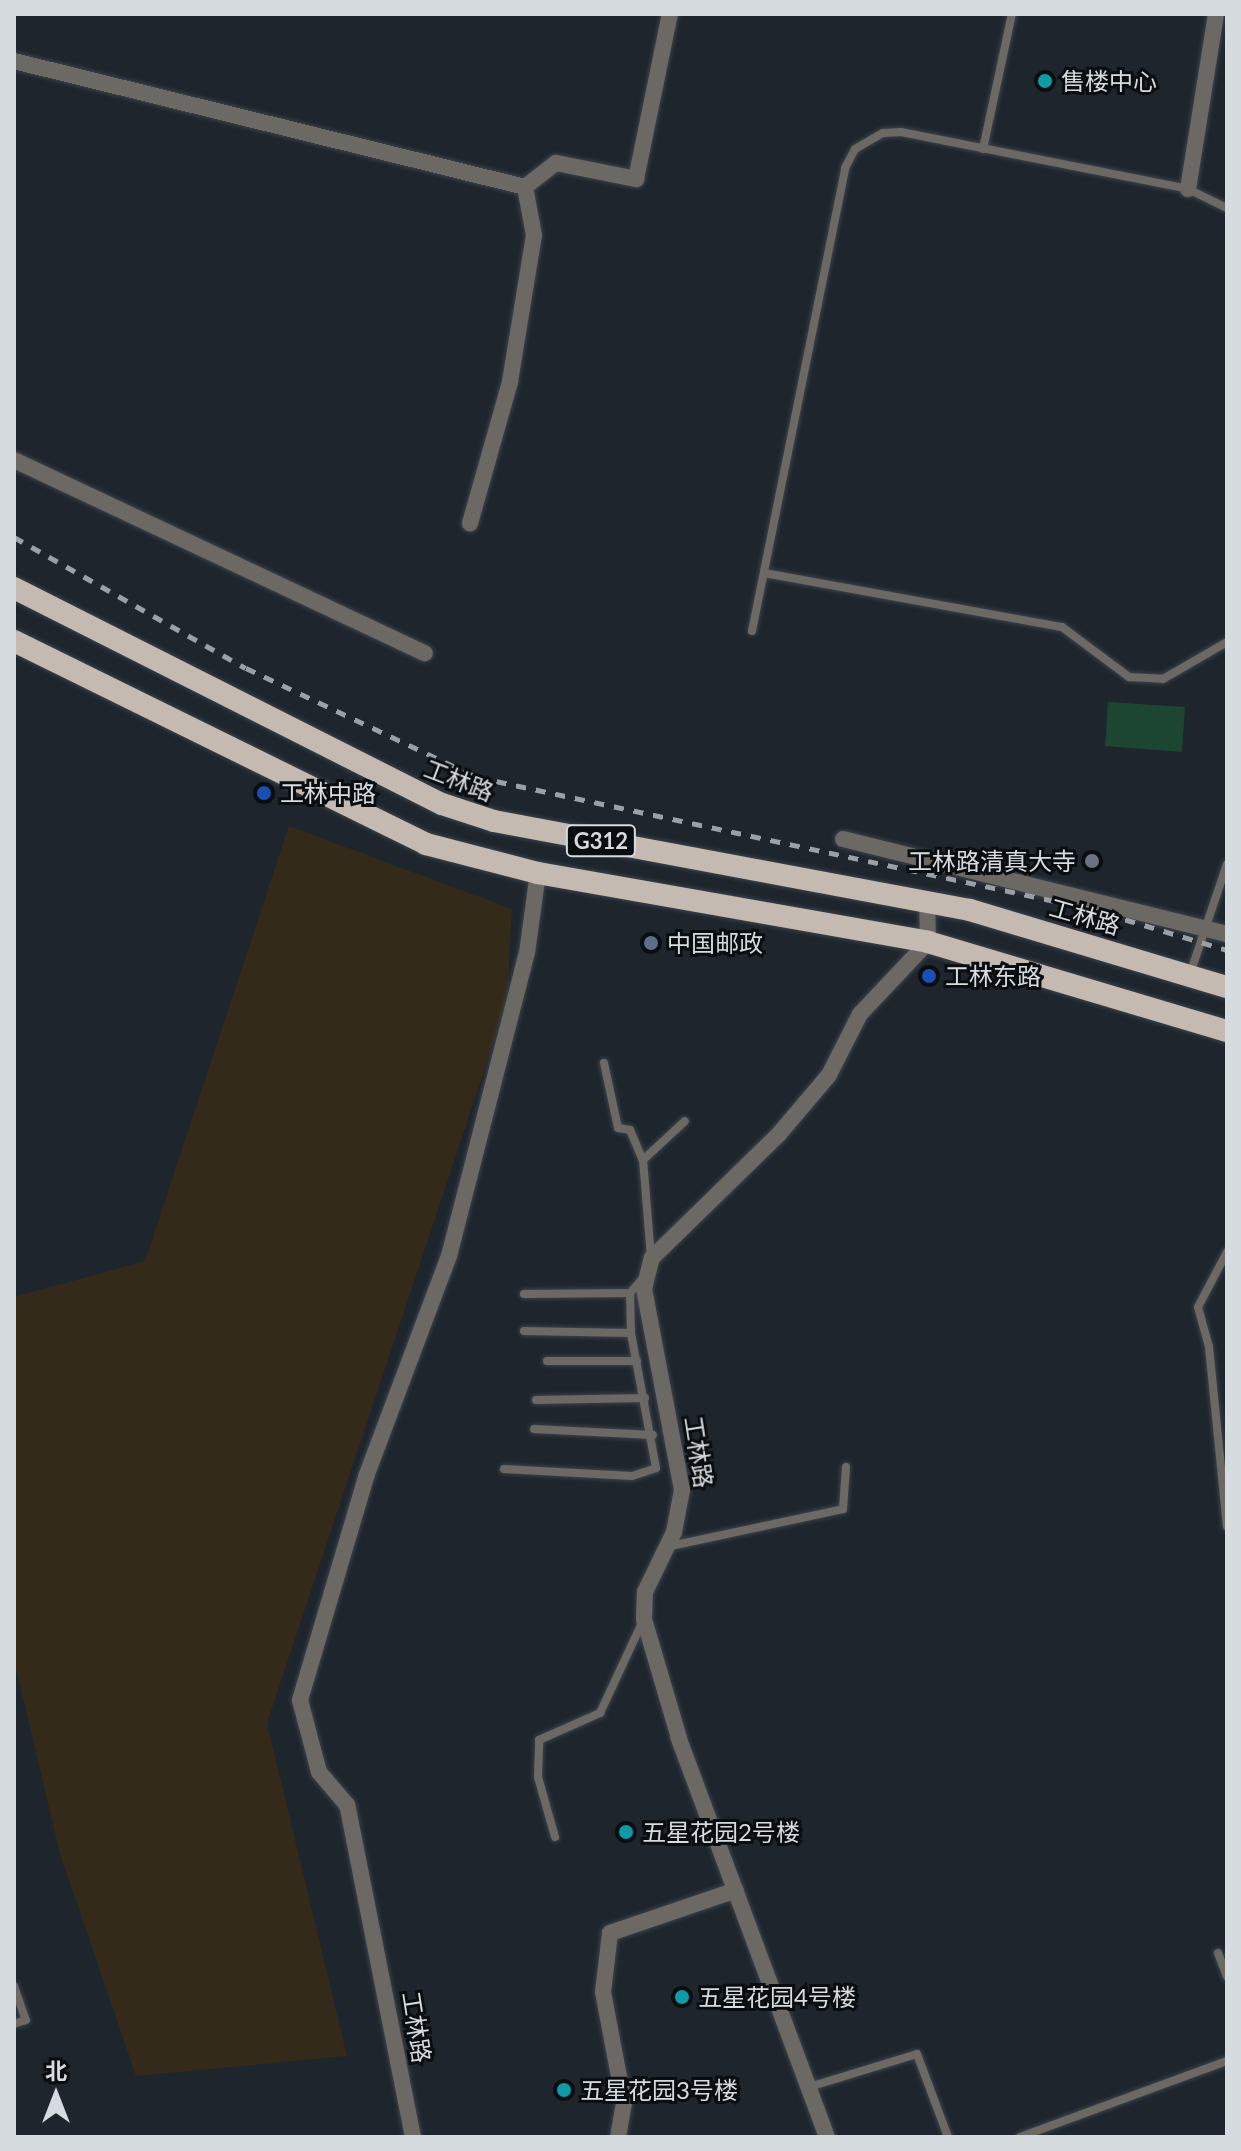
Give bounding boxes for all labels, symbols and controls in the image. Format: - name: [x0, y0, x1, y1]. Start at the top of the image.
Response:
- place label: 售楼中心: [1061, 67, 1157, 95]
- marker: 售楼中心: [1036, 72, 1054, 90]
- street label: 工林路: [420, 754, 498, 806]
- place label: 工林中路: [280, 779, 376, 807]
- marker: 工林中路: [255, 784, 273, 802]
- road number: G312: [565, 823, 637, 859]
- place label: 工林路清真大寺: [908, 847, 1076, 875]
- marker: 工林路清真大寺: [1083, 852, 1101, 870]
- street label: 工林路: [1046, 892, 1124, 940]
- place label: 中国邮政: [667, 929, 763, 957]
- marker: 中国邮政: [642, 934, 660, 952]
- place label: 工林东路: [945, 962, 1041, 990]
- marker: 工林东路: [920, 967, 938, 985]
- street label: 工林路: [679, 1414, 719, 1490]
- place label: 五星花园2号楼: [642, 1818, 800, 1846]
- marker: 五星花园2号楼: [617, 1823, 635, 1841]
- place label: 五星花园4号楼: [698, 1983, 856, 2011]
- marker: 五星花园4号楼: [673, 1988, 691, 2006]
- street label: 工林路: [397, 1989, 437, 2065]
- north arrow: [16, 2055, 96, 2135]
- text: 北: [45, 2057, 67, 2084]
- place label: 五星花园3号楼: [580, 2076, 738, 2104]
- marker: 五星花园3号楼: [555, 2081, 573, 2099]

